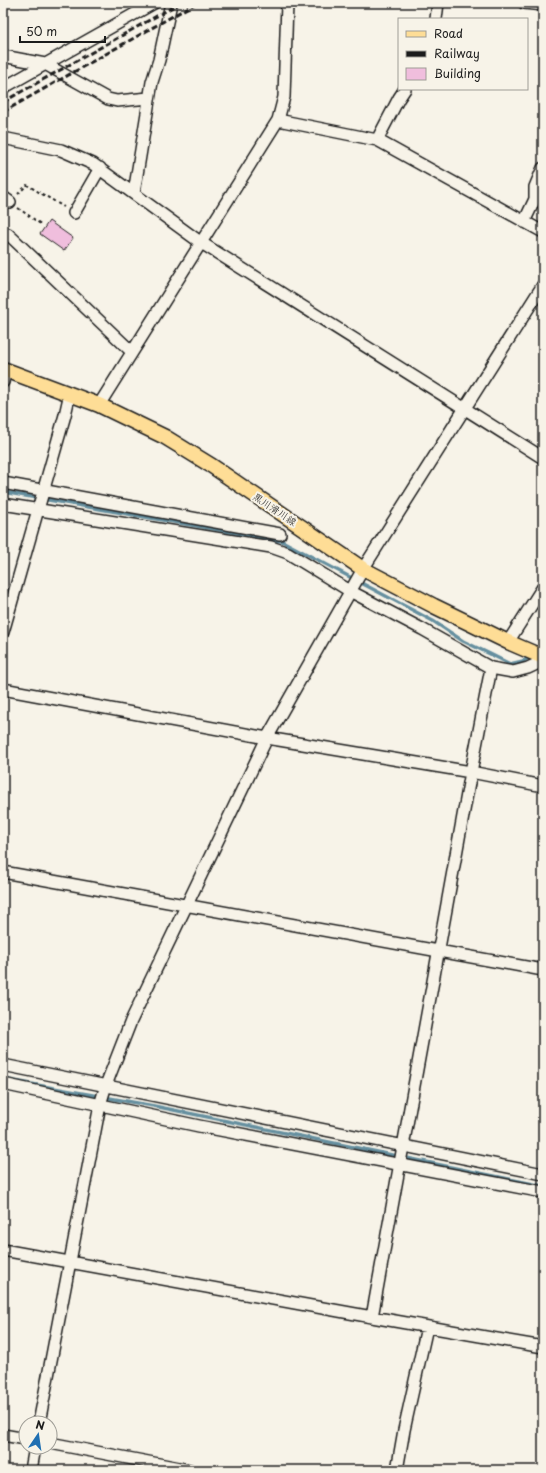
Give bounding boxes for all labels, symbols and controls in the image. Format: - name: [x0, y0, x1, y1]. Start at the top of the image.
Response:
- scale bar: [20, 18, 105, 44]
- legend: [398, 18, 528, 90]
- text: 50 m: [26, 22, 57, 40]
- text: Road: [434, 24, 463, 42]
- text: Railway: [434, 44, 480, 62]
- text: Building: [434, 64, 481, 82]
- street label: 黒川滑川線: [250, 488, 300, 529]
- north arrow: [18, 1415, 58, 1455]
- text: N: [34, 1416, 47, 1434]

